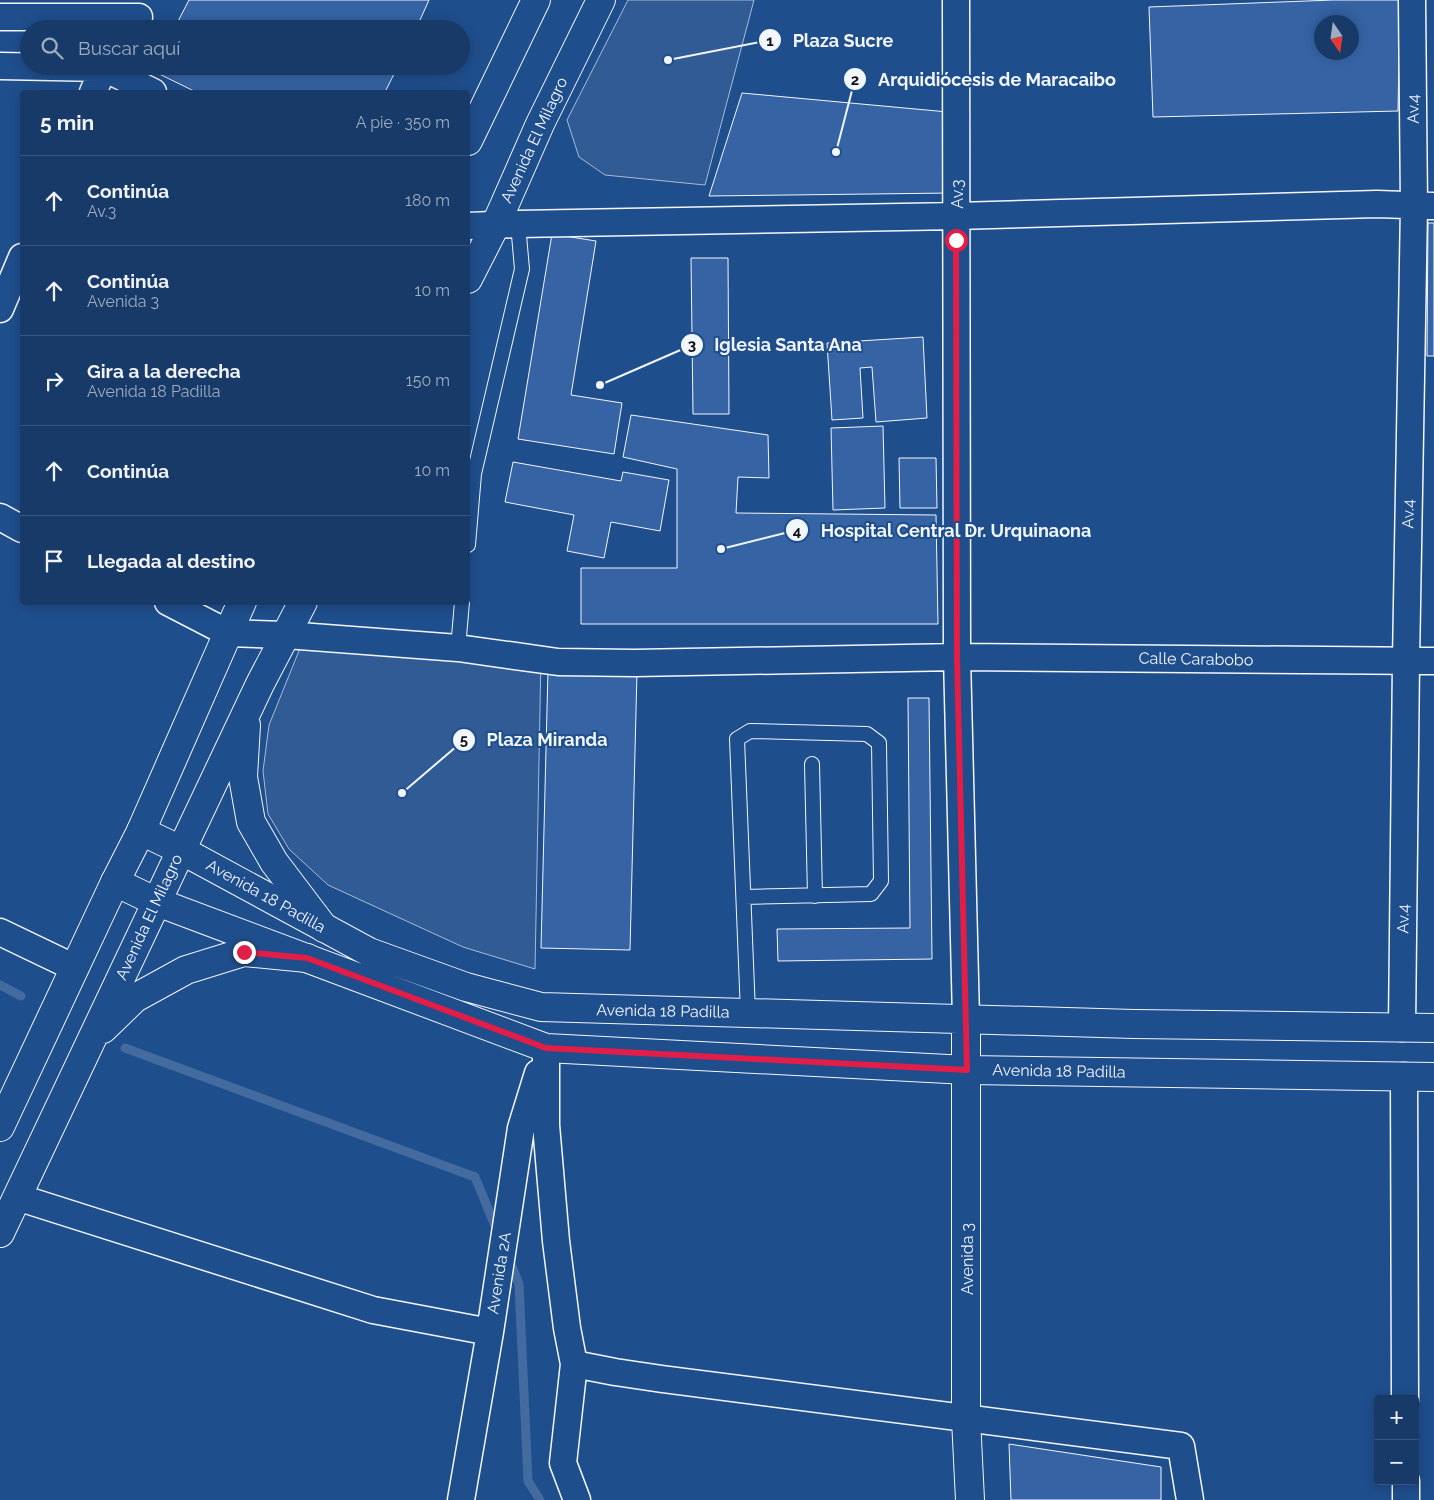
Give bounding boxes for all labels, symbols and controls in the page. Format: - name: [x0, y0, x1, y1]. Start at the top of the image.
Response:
- north arrow: [1314, 15, 1359, 60]
- search box: [20, 20, 470, 75]
- callout: Plaza Sucre: [758, 24, 903, 57]
- text: Plaza Sucre: [793, 30, 894, 51]
- text: 1: [766, 32, 774, 50]
- icon: search: [38, 34, 66, 62]
- text: Buscar aquí: [78, 37, 180, 59]
- callout: Arquidiócesis de Maracaibo: [843, 63, 1126, 96]
- text: Arquidiócesis de Maracaibo: [878, 69, 1116, 90]
- text: 2: [851, 71, 859, 89]
- street label: Avenida El Milagro: [497, 74, 571, 206]
- street label: Av.4: [1403, 94, 1423, 124]
- text: 5 min: [40, 110, 94, 135]
- text: A pie · 350 m: [356, 113, 450, 132]
- street label: Av.3: [948, 179, 967, 209]
- text: Continúa: [87, 180, 169, 202]
- icon: ahead: [40, 187, 68, 215]
- text: 180 m: [405, 191, 450, 210]
- text: Av.3: [87, 202, 116, 221]
- route start: [945, 229, 968, 252]
- text: Continúa: [87, 270, 169, 292]
- icon: ahead: [40, 277, 68, 305]
- text: 10 m: [415, 281, 450, 300]
- text: Avenida 3: [87, 292, 159, 311]
- callout: Iglesia Santa Ana: [679, 328, 872, 361]
- text: Iglesia Santa Ana: [714, 334, 862, 355]
- text: 3: [688, 336, 696, 354]
- text: Gira a la derecha: [87, 360, 241, 382]
- icon: right: [40, 367, 68, 395]
- text: 150 m: [406, 371, 450, 390]
- text: Avenida 18 Padilla: [87, 382, 220, 401]
- icon: ahead: [40, 457, 68, 485]
- text: Continúa: [87, 460, 169, 482]
- text: 10 m: [415, 461, 450, 480]
- street label: Av.4: [1398, 499, 1418, 529]
- callout: Hospital Central Dr. Urquinaona: [785, 514, 1101, 547]
- text: Hospital Central Dr. Urquinaona: [821, 520, 1091, 541]
- text: 4: [793, 522, 802, 540]
- icon: arrive: [40, 547, 68, 575]
- text: Llegada al destino: [87, 550, 255, 572]
- street label: Calle Carabobo: [1139, 649, 1253, 669]
- callout: Plaza Miranda: [452, 724, 618, 757]
- text: Plaza Miranda: [486, 729, 608, 750]
- text: 5: [460, 731, 468, 749]
- street label: Avenida El Milagro: [112, 851, 186, 983]
- street label: Avenida 18 Padilla: [203, 855, 329, 937]
- street label: Av.4: [1393, 904, 1413, 934]
- route end: [233, 941, 256, 964]
- street label: Avenida 18 Padilla: [596, 1000, 730, 1022]
- street label: Avenida 18 Padilla: [992, 1060, 1126, 1082]
- street label: Avenida 3: [958, 1223, 977, 1295]
- street label: Avenida 2A: [483, 1231, 515, 1315]
- map controls: [1374, 1395, 1419, 1485]
- button: +: [1374, 1395, 1419, 1440]
- button: −: [1374, 1440, 1419, 1485]

